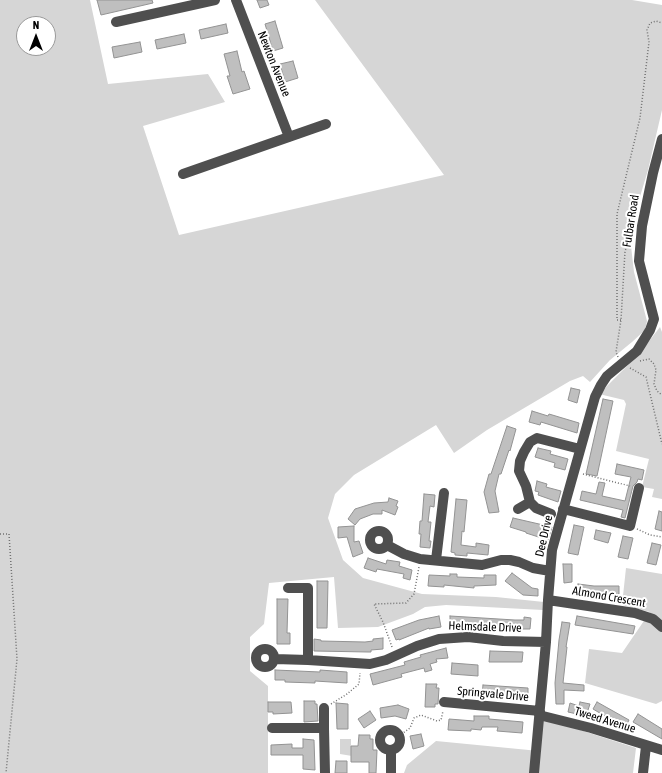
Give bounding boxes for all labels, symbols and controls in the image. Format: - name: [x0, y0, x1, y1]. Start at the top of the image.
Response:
- north arrow: [16, 16, 56, 56]
- text: N: [33, 19, 39, 31]
- street label: Newton Avenue: [254, 29, 294, 99]
- street label: Fulbar Road: [620, 194, 642, 248]
- street label: Dee Drive: [532, 514, 556, 558]
- street label: Almond Crescent: [571, 583, 647, 611]
- street label: Helmsdale Drive: [448, 619, 522, 635]
- street label: Springvale Drive: [457, 684, 529, 704]
- street label: Tweed Avenue: [573, 704, 637, 736]

